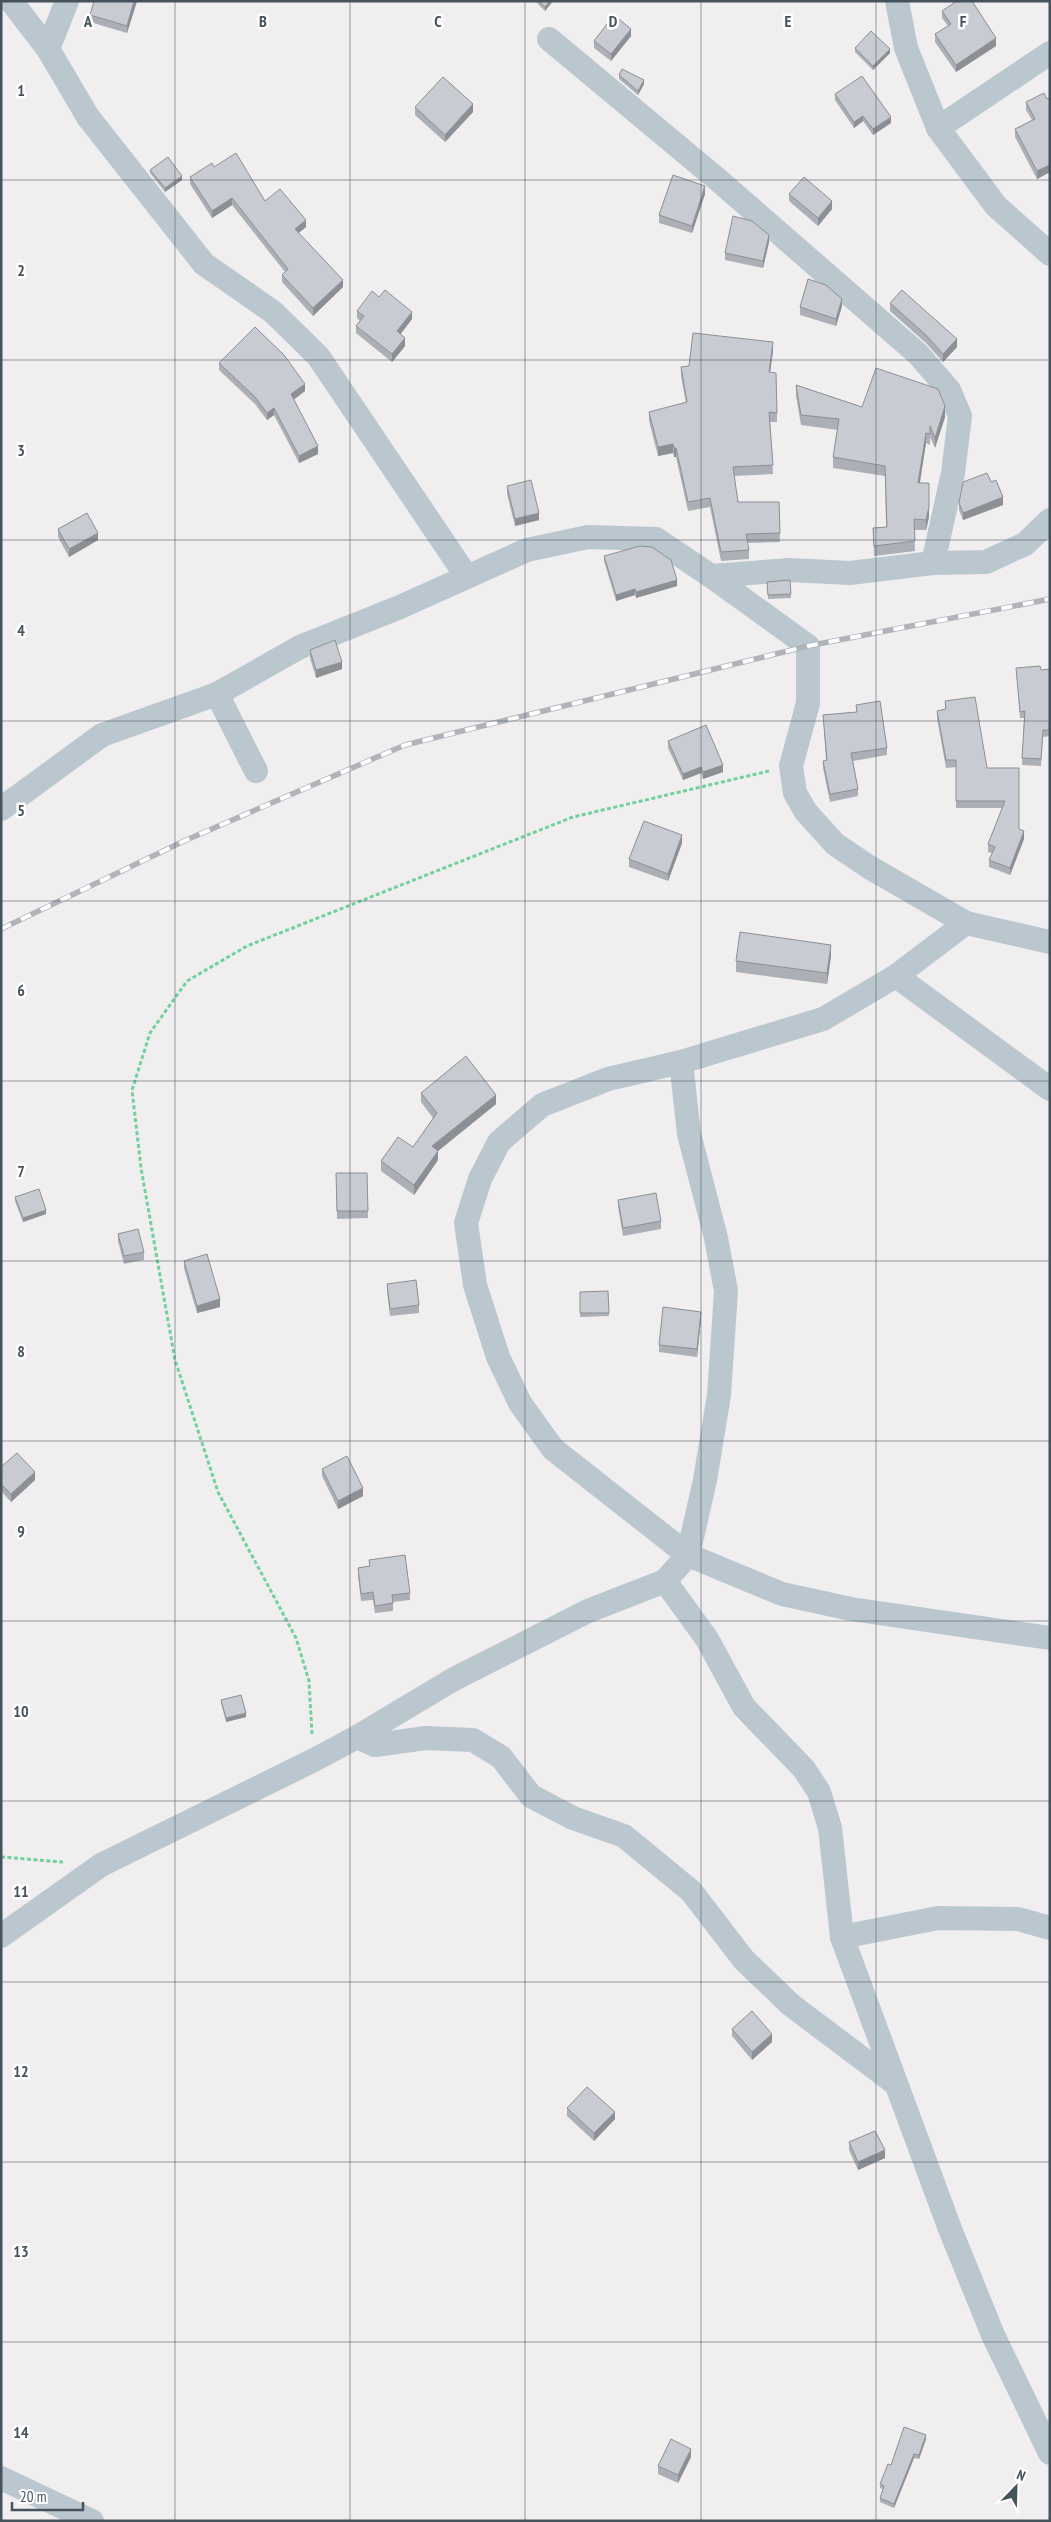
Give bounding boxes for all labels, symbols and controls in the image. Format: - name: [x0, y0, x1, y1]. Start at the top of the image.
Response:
- text: A: [83, 11, 93, 31]
- text: B: [259, 11, 267, 31]
- text: C: [434, 11, 442, 31]
- text: D: [609, 11, 618, 31]
- text: E: [785, 11, 792, 31]
- text: F: [960, 11, 967, 31]
- text: 1: [17, 80, 25, 100]
- text: 2: [17, 260, 25, 280]
- text: 3: [17, 440, 25, 460]
- text: 4: [17, 620, 25, 640]
- text: 5: [17, 800, 25, 820]
- text: 6: [17, 980, 25, 1000]
- text: 7: [17, 1161, 25, 1181]
- text: 8: [17, 1341, 25, 1361]
- text: 9: [17, 1521, 25, 1541]
- text: 10: [13, 1701, 29, 1721]
- text: 11: [13, 1881, 29, 1901]
- text: 12: [13, 2061, 29, 2081]
- text: 13: [13, 2241, 29, 2261]
- text: 14: [13, 2422, 29, 2442]
- north arrow: [991, 2462, 1041, 2512]
- text: N: [1014, 2465, 1028, 2485]
- scale bar: [12, 2480, 84, 2512]
- text: 20 m: [20, 2487, 46, 2506]

